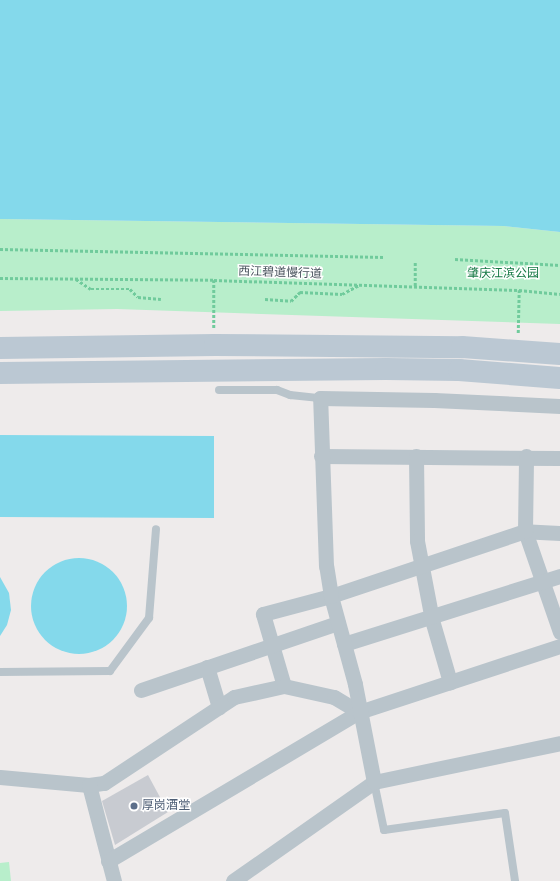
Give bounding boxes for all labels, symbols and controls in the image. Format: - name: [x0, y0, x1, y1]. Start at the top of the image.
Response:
- street label: 西江碧道慢行道: [238, 264, 322, 282]
- park label: 肇庆江滨公园: [467, 267, 539, 281]
- place label: 厚岗酒堂: [142, 799, 190, 813]
- marker: 厚岗酒堂: [129, 801, 139, 811]

